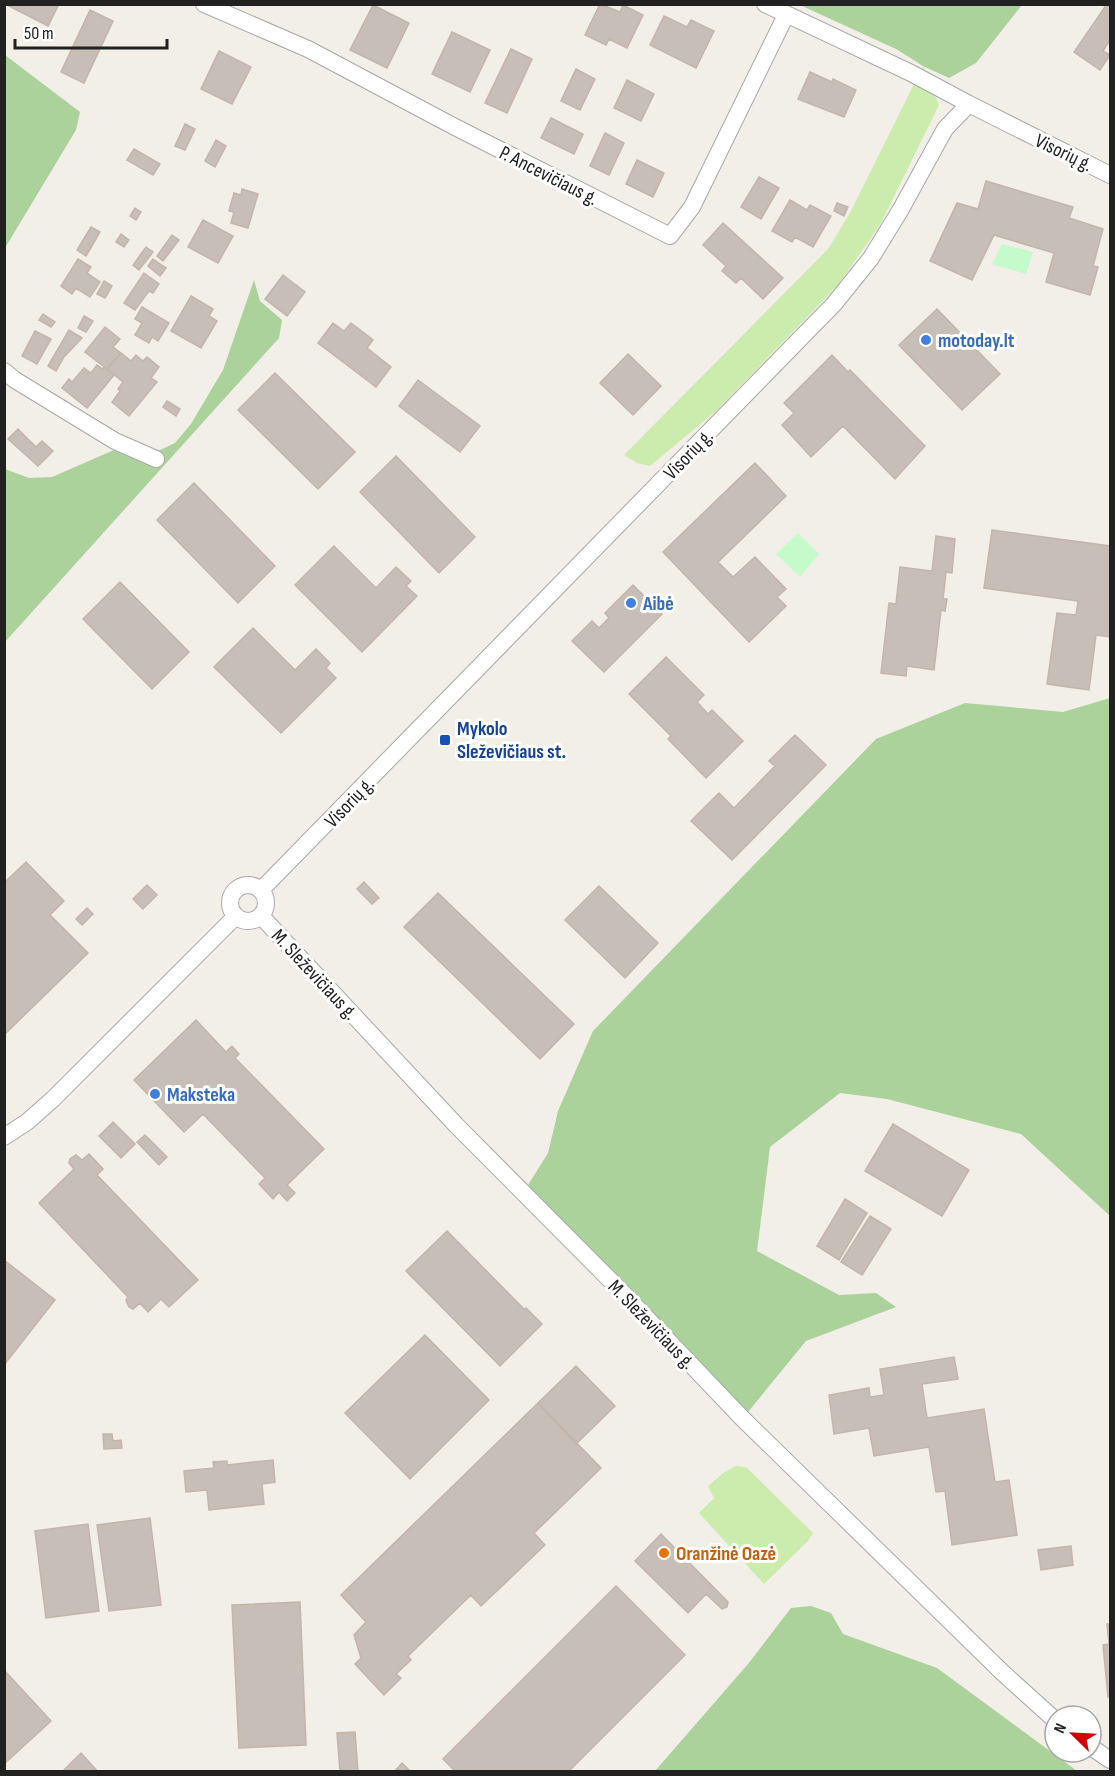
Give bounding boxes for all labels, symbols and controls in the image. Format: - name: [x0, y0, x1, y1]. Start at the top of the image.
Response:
- scale bar: [15, 12, 166, 50]
- text: 50 m: [24, 23, 54, 44]
- street label: Visorių g.: [1031, 129, 1096, 177]
- street label: P. Ancevičiaus g.: [495, 141, 602, 211]
- place label: motoday.lt: [938, 329, 1015, 353]
- marker: motoday.lt: [919, 333, 933, 347]
- street label: Visorių g.: [659, 424, 719, 485]
- place label: Aibė: [642, 592, 674, 616]
- marker: Aibė: [624, 596, 638, 610]
- place label: Mykolo Sleževičiaus st.: [457, 717, 566, 764]
- marker: Mykolo Sleževičiaus st.: [438, 733, 452, 747]
- street label: Visorių g.: [320, 772, 380, 833]
- street label: M. Sleževičiaus g.: [266, 924, 362, 1025]
- place label: Maksteka: [167, 1083, 235, 1107]
- marker: Maksteka: [148, 1087, 162, 1101]
- street label: M. Sleževičiaus g.: [603, 1275, 700, 1375]
- place label: Oranžinė Oazė: [676, 1542, 776, 1566]
- marker: Oranžinė Oazė: [657, 1546, 671, 1560]
- north arrow: [1043, 1704, 1103, 1764]
- text: N: [1050, 1721, 1071, 1736]

